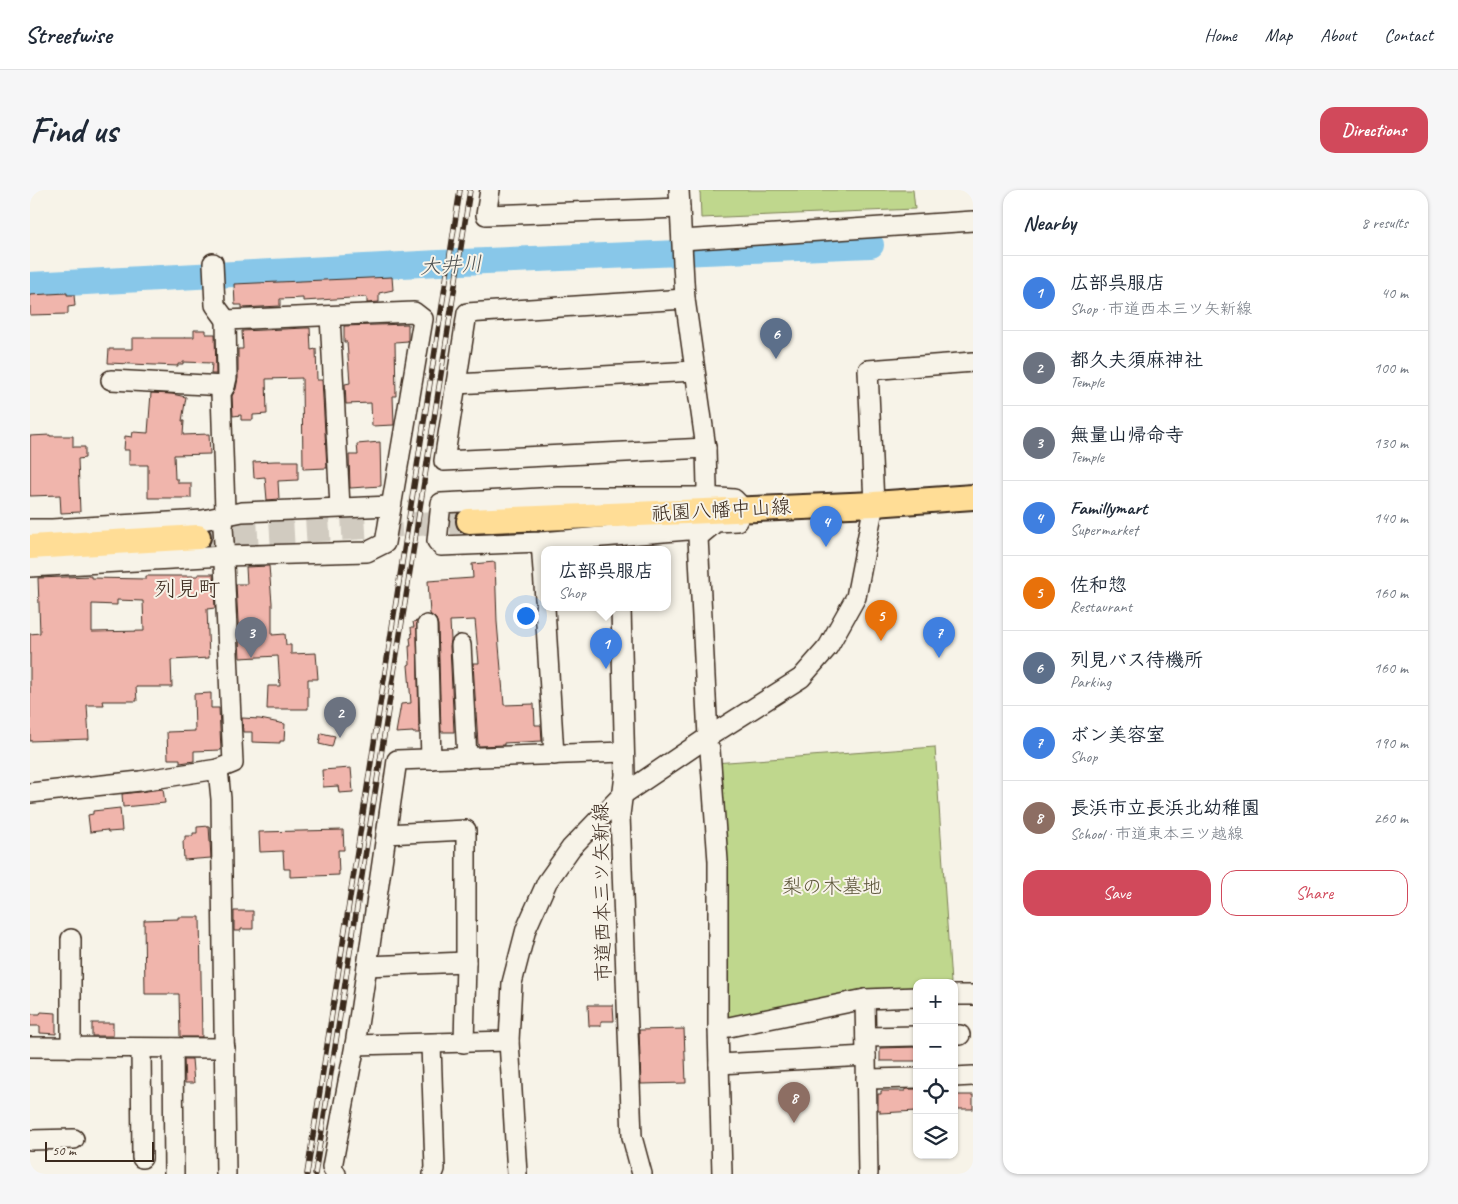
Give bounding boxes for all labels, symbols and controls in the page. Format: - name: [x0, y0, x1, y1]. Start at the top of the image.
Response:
- text: Streetwise: [25, 20, 111, 50]
- text: Home: [1204, 24, 1237, 46]
- text: Map: [1265, 24, 1292, 46]
- text: About: [1320, 24, 1356, 46]
- text: Contact: [1384, 24, 1433, 46]
- button: Directions: [1320, 107, 1428, 153]
- text: Find us: [30, 108, 117, 153]
- text: Nearby: [1023, 210, 1076, 236]
- text: 8 results: [1361, 213, 1408, 233]
- water label: 大井川: [419, 250, 483, 280]
- text: 広部呉服店: [1070, 271, 1165, 295]
- text: 1: [1035, 283, 1043, 303]
- text: 40 m: [1381, 283, 1408, 303]
- text: Shop · 市道西本三ツ矢新線: [1070, 299, 1252, 319]
- pin: 6: [760, 318, 792, 359]
- text: 都久夫須麻神社: [1070, 348, 1203, 372]
- text: 2: [1035, 358, 1043, 378]
- text: 100 m: [1374, 358, 1408, 378]
- text: Temple: [1070, 372, 1104, 392]
- text: 無量山帰命寺: [1070, 423, 1184, 447]
- text: 3: [1035, 433, 1043, 453]
- text: 130 m: [1374, 433, 1408, 453]
- text: Temple: [1070, 447, 1104, 467]
- street label: 祇園八幡中山線: [650, 494, 792, 526]
- text: Famillymart: [1070, 496, 1147, 520]
- pin: 4: [810, 506, 842, 547]
- text: 4: [1035, 508, 1043, 528]
- text: 140 m: [1374, 508, 1408, 528]
- text: Supermarket: [1070, 520, 1138, 540]
- popup: [541, 546, 671, 611]
- text: 広部呉服店: [558, 559, 654, 583]
- text: 佐和惣: [1070, 573, 1127, 597]
- district label: 列見町: [154, 575, 220, 603]
- text: Shop: [558, 583, 586, 603]
- text: 5: [1036, 583, 1042, 603]
- text: 160 m: [1374, 583, 1408, 603]
- text: Restaurant: [1070, 597, 1132, 617]
- pin: 5: [865, 600, 897, 641]
- your location: [513, 603, 539, 629]
- pin: 3: [235, 617, 267, 658]
- pin: 7: [923, 617, 955, 658]
- pin: 1: [590, 628, 622, 669]
- text: 列見バス待機所: [1070, 648, 1203, 672]
- text: 6: [1035, 658, 1043, 678]
- text: 160 m: [1374, 658, 1408, 678]
- text: Parking: [1070, 672, 1111, 692]
- pin: 2: [324, 697, 356, 738]
- text: ボン美容室: [1070, 723, 1165, 747]
- text: 7: [1035, 733, 1043, 753]
- text: 190 m: [1374, 733, 1408, 753]
- text: Shop: [1070, 747, 1097, 767]
- text: 長浜市立長浜北幼稚園: [1070, 796, 1260, 820]
- street label: 市道西本三ツ矢新線: [588, 802, 616, 982]
- text: 8: [1035, 808, 1043, 828]
- text: 260 m: [1374, 808, 1408, 828]
- text: School · 市道東本三ツ越線: [1070, 824, 1243, 844]
- button: Save: [1023, 870, 1211, 916]
- button: Share: [1221, 870, 1408, 916]
- park label: 梨の木墓地: [782, 874, 882, 899]
- map controls: [913, 979, 958, 1159]
- button: +: [913, 979, 958, 1024]
- button: −: [913, 1024, 958, 1069]
- button: locate: [913, 1069, 958, 1114]
- pin: 8: [778, 1082, 810, 1123]
- button: layers: [913, 1114, 958, 1159]
- scale bar: [45, 1139, 154, 1162]
- text: 50 m: [52, 1142, 76, 1159]

